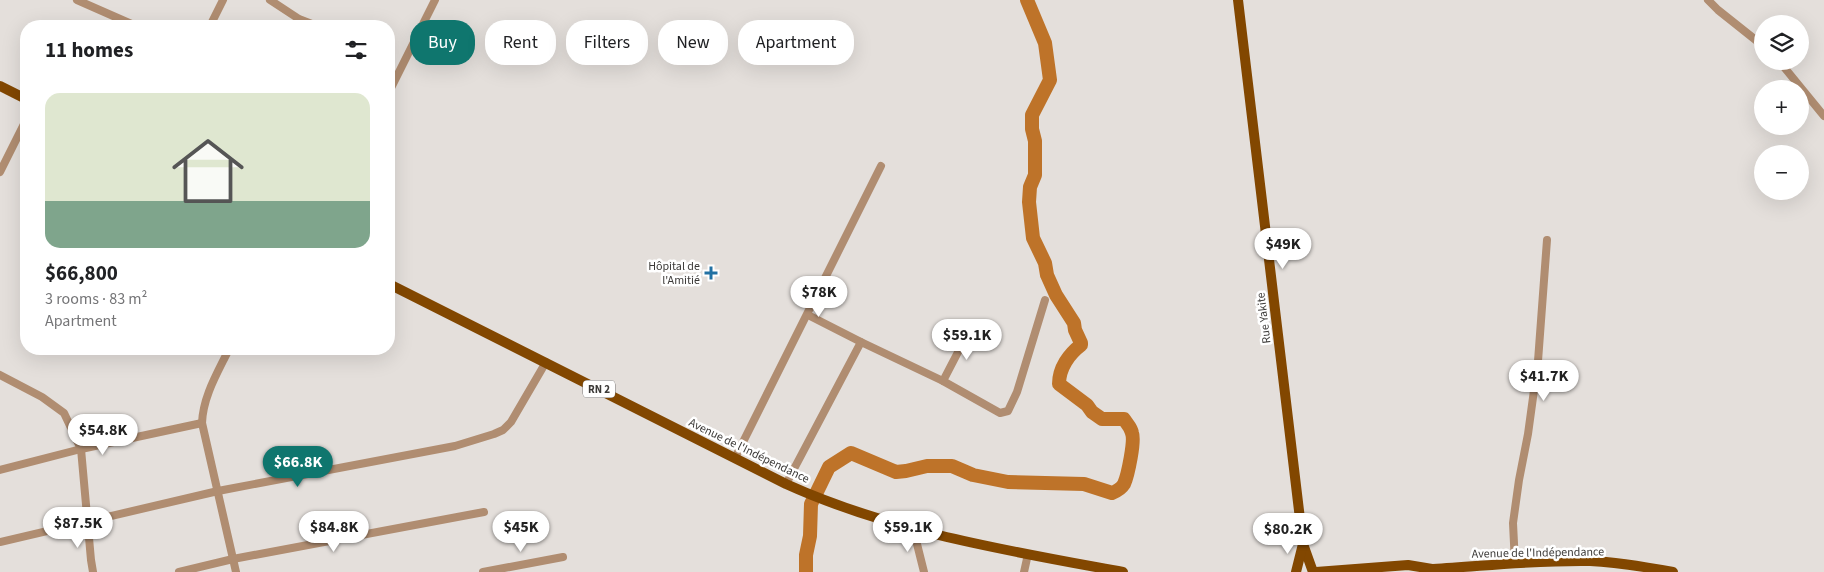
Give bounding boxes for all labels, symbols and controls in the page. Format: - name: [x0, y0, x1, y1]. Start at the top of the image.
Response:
- map controls: [1754, 15, 1809, 200]
- button: layers: [1754, 15, 1809, 70]
- chip: Buy: [410, 20, 475, 65]
- chip: Rent: [485, 20, 556, 65]
- chip: Filters: [566, 20, 648, 65]
- chip: New: [658, 20, 728, 65]
- chip: Apartment: [738, 20, 854, 65]
- text: 11 homes: [45, 35, 133, 65]
- icon: filters: [342, 36, 370, 64]
- button: +: [1754, 80, 1809, 135]
- icon: home: [163, 126, 253, 216]
- button: −: [1754, 145, 1809, 200]
- pin: $49K: [1253, 228, 1313, 270]
- text: $49K: [1265, 233, 1301, 255]
- text: $66,800: [45, 258, 118, 288]
- place label: Hôpital de l'Amitié: [648, 258, 700, 289]
- marker: Hôpital de l'Amitié: [704, 266, 718, 280]
- pin: $78K: [789, 276, 849, 318]
- text: $78K: [801, 281, 837, 303]
- text: 3 rooms · 83 m²: [45, 288, 147, 310]
- street label: Rue Yakite: [1252, 291, 1276, 345]
- text: Apartment: [45, 310, 117, 332]
- pin: $59.1K: [926, 318, 1008, 361]
- text: $59.1K: [943, 324, 991, 346]
- pin: $41.7K: [1503, 360, 1585, 402]
- text: $41.7K: [1520, 365, 1568, 387]
- road number: RN 2: [583, 380, 615, 398]
- pin: $54.8K: [62, 414, 144, 456]
- street label: Avenue de l'Indépendance: [686, 414, 812, 488]
- text: $54.8K: [79, 419, 127, 441]
- pin: $66.8K: [257, 446, 339, 488]
- text: $66.8K: [274, 451, 322, 473]
- pin: $87.5K: [37, 506, 119, 549]
- pin: $84.8K: [293, 510, 375, 553]
- pin: $45K: [491, 510, 551, 553]
- pin: $59.1K: [867, 510, 949, 553]
- text: $87.5K: [54, 512, 102, 534]
- pin: $80.2K: [1247, 512, 1329, 555]
- text: $84.8K: [310, 516, 358, 538]
- text: $45K: [503, 516, 539, 538]
- text: $59.1K: [884, 516, 932, 538]
- text: $80.2K: [1264, 518, 1312, 540]
- street label: Avenue de l'Indépendance: [1472, 543, 1604, 563]

